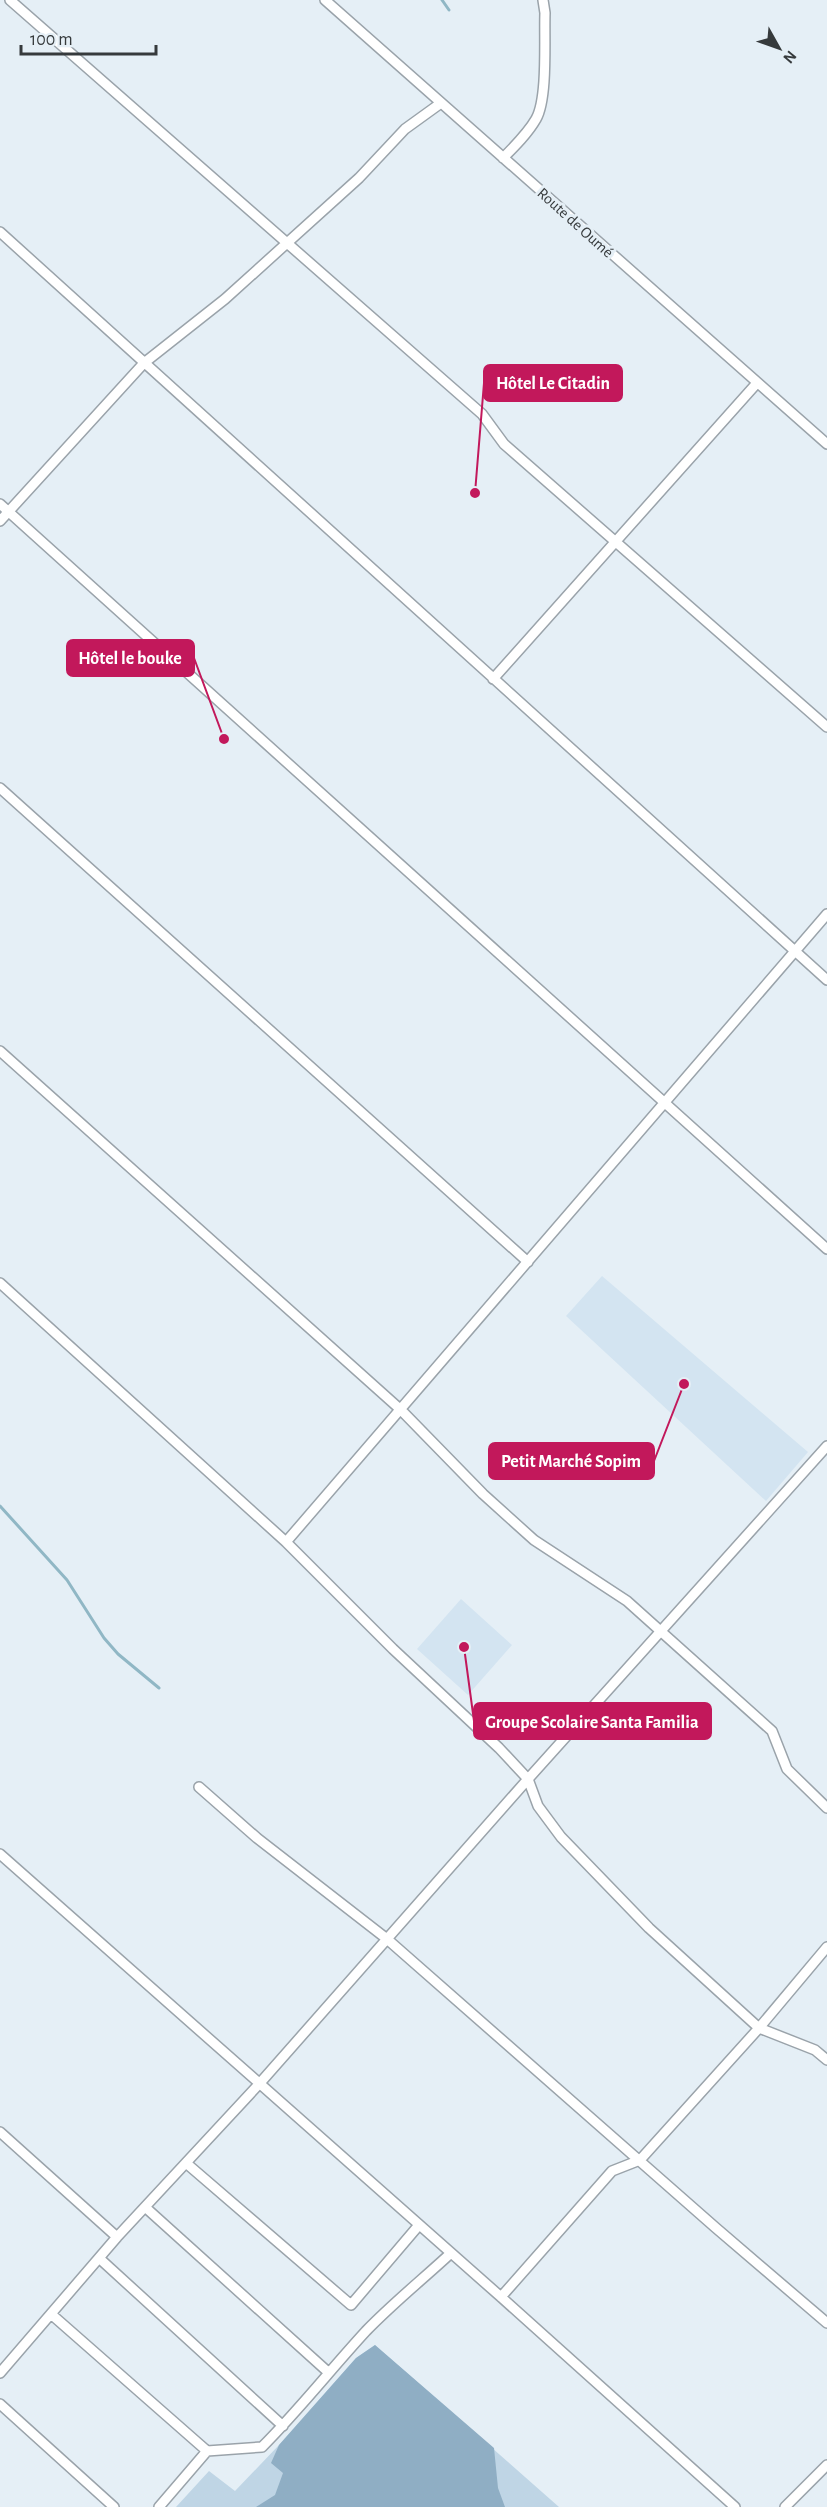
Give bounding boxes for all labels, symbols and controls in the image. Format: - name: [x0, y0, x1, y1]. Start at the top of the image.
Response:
- scale bar: [21, 18, 156, 56]
- north arrow: [749, 18, 809, 78]
- text: 100 m: [30, 31, 73, 49]
- text: N: [780, 48, 799, 66]
- street label: Route de Oumé: [534, 185, 616, 261]
- callout: Hôtel Le Citadin: [484, 365, 622, 401]
- text: Hôtel Le Citadin: [496, 375, 610, 393]
- callout: Hôtel le bouke: [67, 640, 194, 676]
- text: Hôtel le bouke: [78, 650, 182, 668]
- callout: Petit Marché Sopim: [489, 1443, 654, 1479]
- text: Petit Marché Sopim: [501, 1453, 641, 1471]
- callout: Groupe Scolaire Santa Familia: [474, 1703, 711, 1739]
- text: Groupe Scolaire Santa Familia: [485, 1714, 699, 1732]

